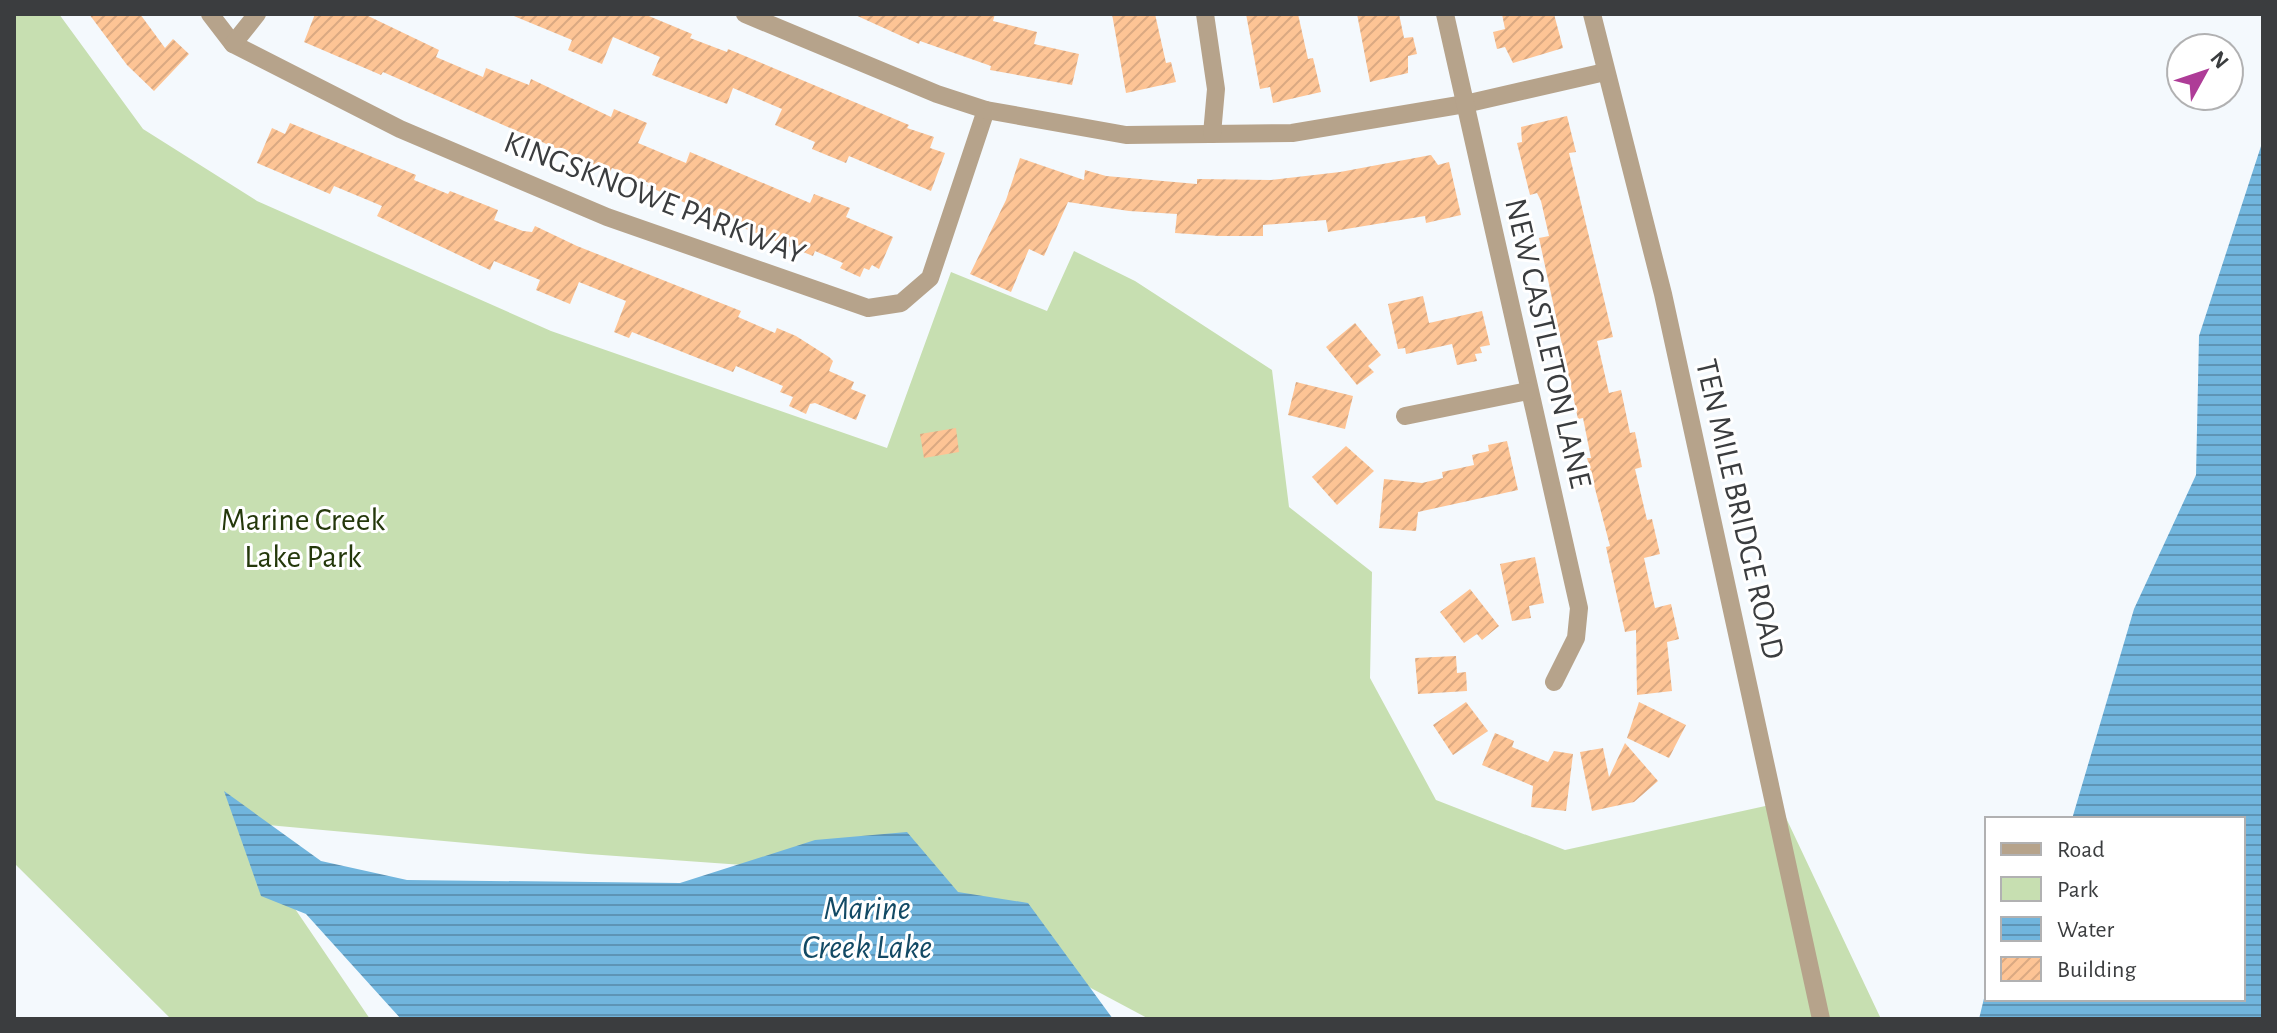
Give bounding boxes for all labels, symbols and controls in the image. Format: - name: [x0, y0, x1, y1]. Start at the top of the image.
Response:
- north arrow: [2165, 32, 2245, 112]
- text: N: [2206, 47, 2233, 73]
- street label: KINGSKNOWE PARKWAY: [499, 126, 810, 270]
- street label: NEW CASTLETON LANE: [1499, 195, 1597, 491]
- street label: TEN MILE BRIDGE ROAD: [1690, 356, 1790, 662]
- park label: Marine Creek Lake Park: [221, 504, 386, 573]
- legend: [1985, 817, 2245, 1001]
- text: Road: [2057, 838, 2105, 862]
- text: Park: [2057, 878, 2098, 902]
- water label: Marine Creek Lake: [802, 892, 932, 965]
- text: Water: [2057, 918, 2115, 942]
- text: Building: [2057, 958, 2136, 982]

